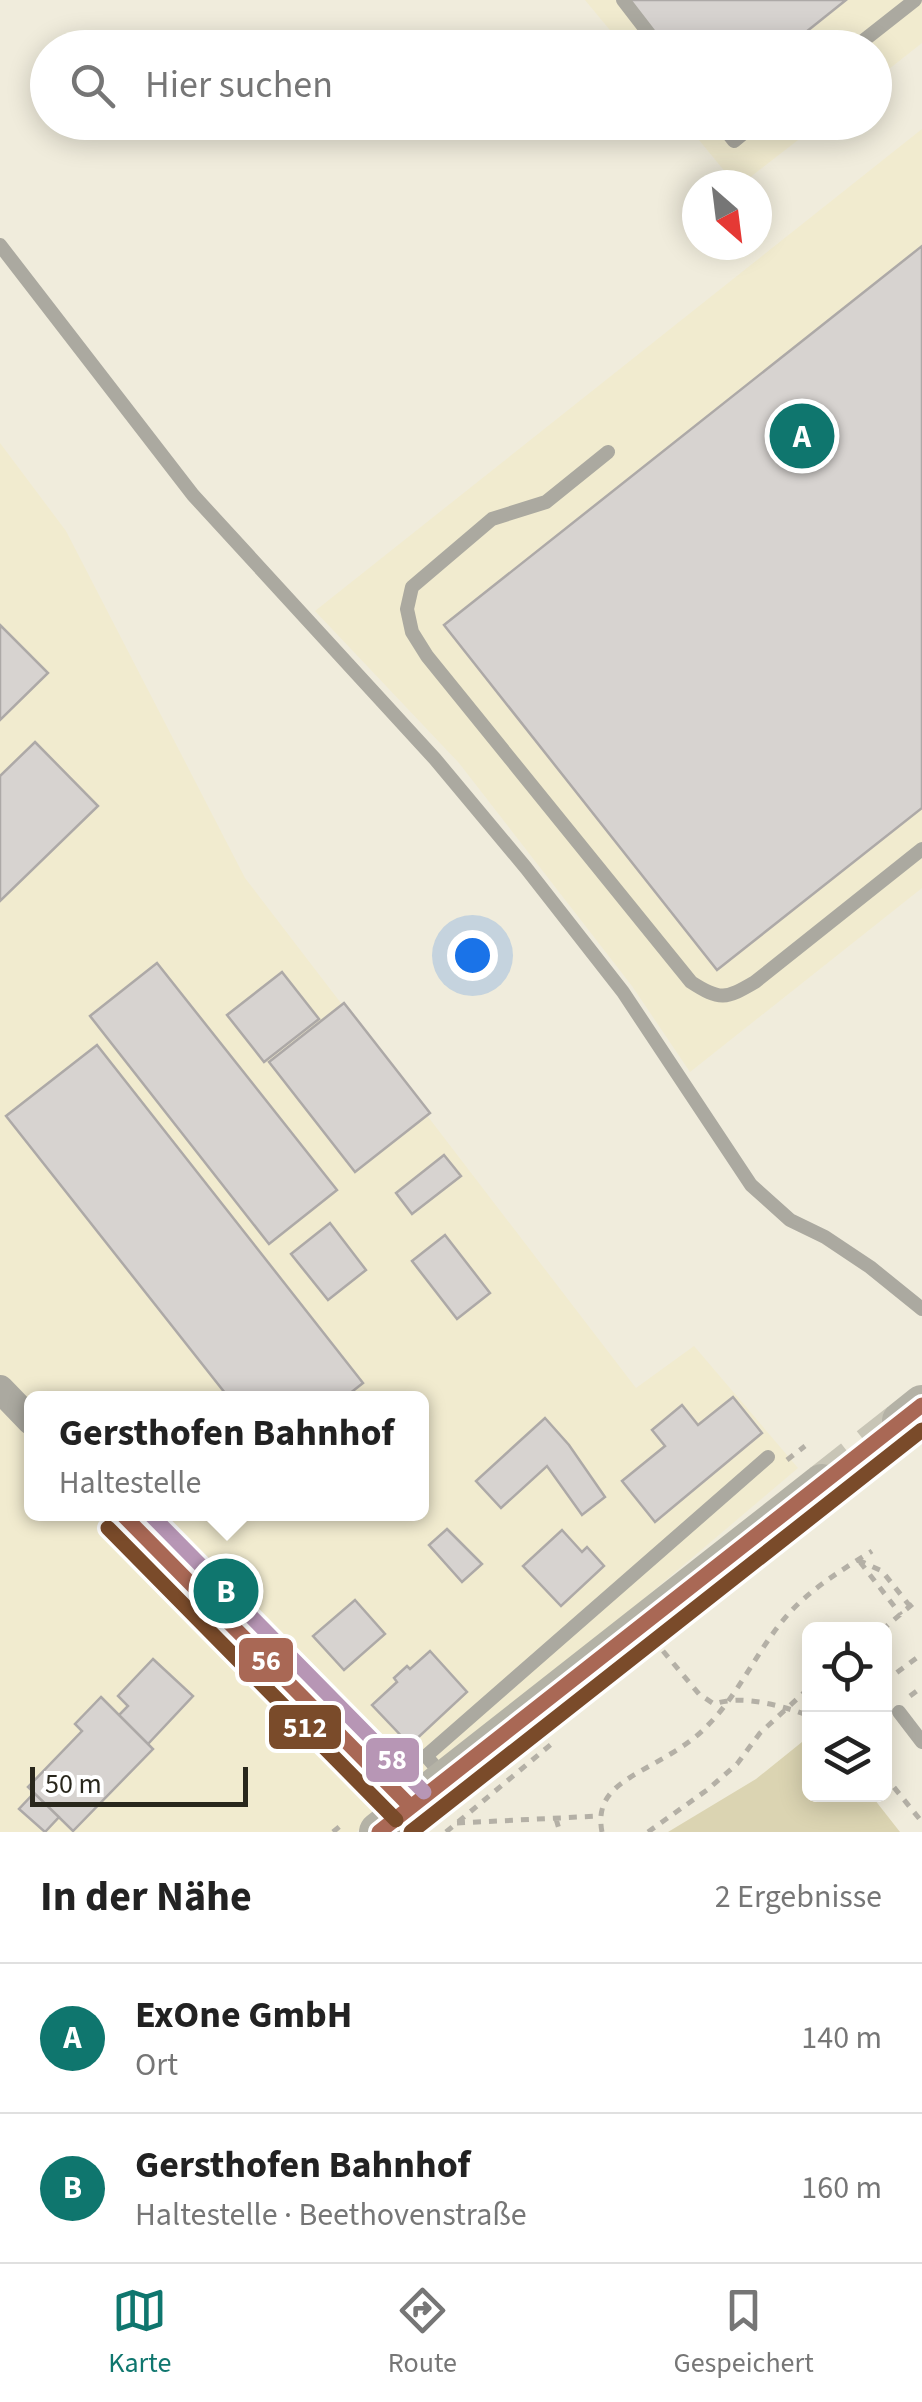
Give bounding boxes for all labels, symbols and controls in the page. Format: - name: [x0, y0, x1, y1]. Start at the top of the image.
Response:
- search box: [30, 30, 892, 140]
- icon: search: [65, 58, 120, 113]
- text: Hier suchen: [145, 58, 333, 112]
- north arrow: [682, 170, 772, 260]
- pin: A: [770, 398, 834, 474]
- your location: [447, 930, 498, 981]
- popup: [24, 1391, 429, 1521]
- text: Gersthofen Bahnhof: [59, 1406, 394, 1460]
- text: Haltestelle: [59, 1460, 201, 1506]
- pin: B: [194, 1554, 258, 1628]
- map controls: [802, 1622, 892, 1802]
- button: locate: [802, 1622, 892, 1712]
- line badge: 56: [237, 1636, 295, 1684]
- text: 56: [251, 1641, 281, 1681]
- line badge: 512: [267, 1703, 343, 1751]
- text: 512: [283, 1708, 327, 1748]
- button: layers: [802, 1712, 892, 1802]
- line badge: 58: [364, 1736, 421, 1784]
- text: 58: [377, 1740, 407, 1780]
- scale bar: [30, 1762, 248, 1806]
- text: 50 m: [45, 1764, 102, 1804]
- text: In der Nähe: [40, 1867, 252, 1927]
- text: 2 Ergebnisse: [715, 1874, 882, 1920]
- text: ExOne GmbH: [135, 1988, 353, 2042]
- text: A: [63, 2015, 82, 2061]
- text: 140 m: [801, 2015, 882, 2061]
- text: Ort: [135, 2042, 178, 2088]
- text: Gersthofen Bahnhof: [135, 2138, 471, 2192]
- text: B: [63, 2165, 82, 2211]
- text: 160 m: [801, 2165, 882, 2211]
- text: Haltestelle · Beethovenstraße: [135, 2192, 527, 2238]
- tab: Karte: [108, 2283, 171, 2383]
- tab: Route: [388, 2283, 457, 2383]
- tab: Gespeichert: [673, 2283, 814, 2383]

